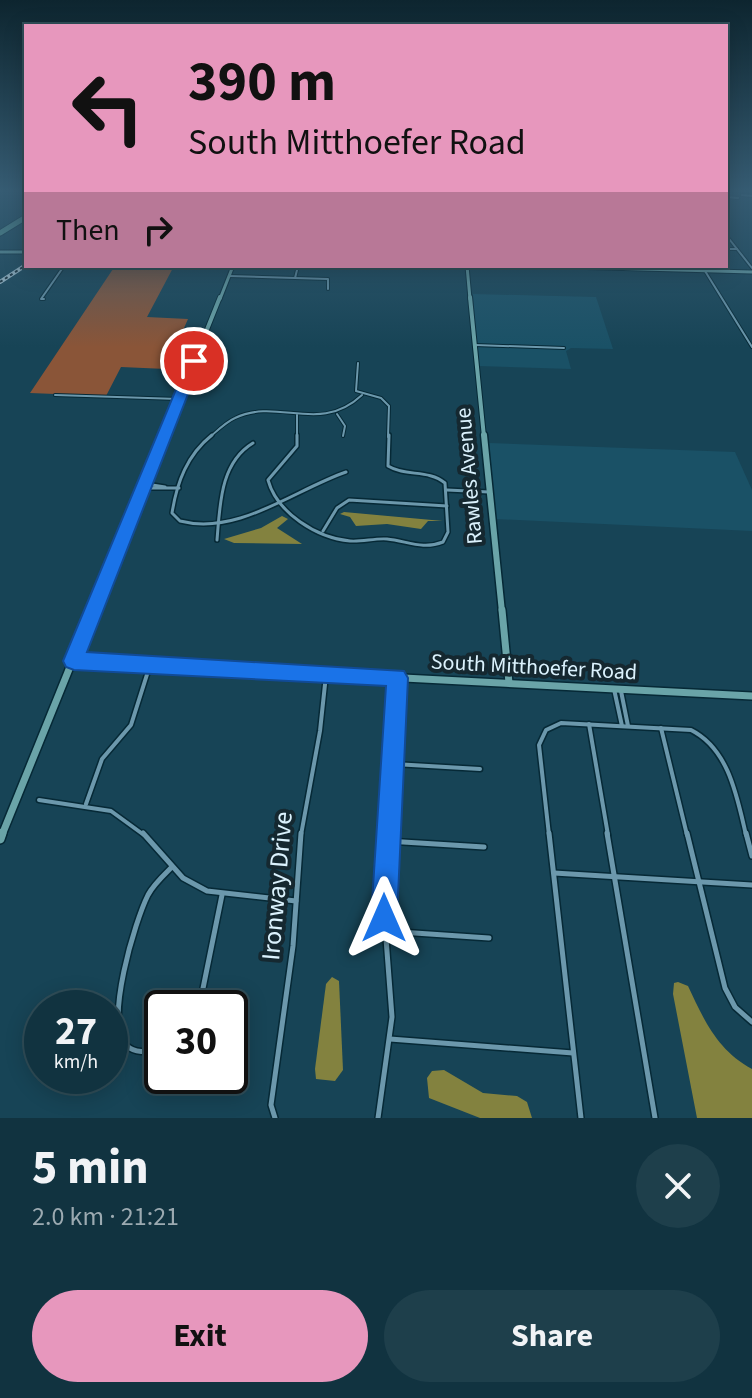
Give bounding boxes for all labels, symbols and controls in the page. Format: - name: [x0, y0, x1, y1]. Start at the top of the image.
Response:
- text: 390 m: [188, 43, 336, 122]
- icon: left: [56, 56, 160, 160]
- text: South Mitthoefer Road: [188, 117, 526, 168]
- icon: right: [136, 208, 180, 252]
- text: Then: [56, 209, 120, 252]
- pin: [160, 327, 228, 395]
- icon: arrive: [172, 339, 216, 383]
- street label: Rawles Avenue: [447, 406, 491, 546]
- street label: South Mitthoefer Road: [430, 646, 638, 688]
- street label: Ironway Drive: [252, 810, 302, 962]
- position arrow: [342, 876, 426, 960]
- speed limit sign: 30: [144, 990, 248, 1094]
- text: 27: [55, 1003, 97, 1060]
- text: km/h: [54, 1048, 98, 1076]
- text: 5 min: [32, 1134, 149, 1202]
- button: close: [636, 1144, 720, 1228]
- text: 2.0 km · 21:21: [32, 1198, 179, 1235]
- button: Exit: [32, 1290, 368, 1382]
- button: Share: [384, 1290, 720, 1382]

